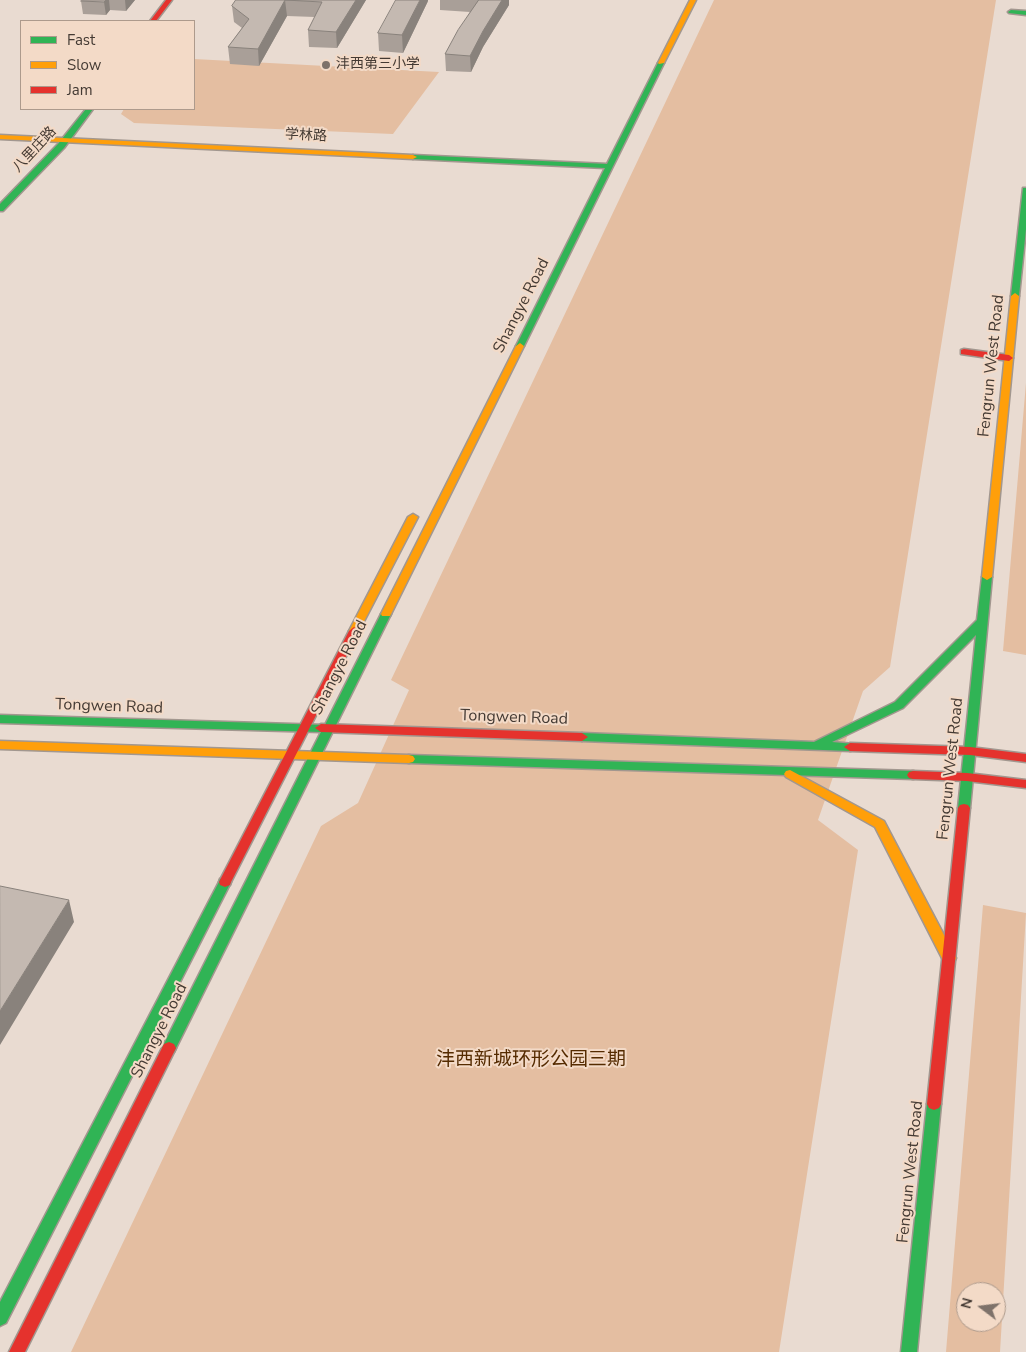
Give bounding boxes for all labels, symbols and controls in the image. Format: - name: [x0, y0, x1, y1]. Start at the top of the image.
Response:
- legend: [20, 20, 195, 110]
- text: Fast: [67, 30, 95, 50]
- text: Slow: [67, 55, 101, 75]
- place label: 沣西第三小学: [336, 57, 420, 73]
- marker: 沣西第三小学: [320, 59, 332, 71]
- text: Jam: [67, 80, 93, 100]
- street label: 八里庄路: [10, 124, 60, 176]
- street label: 学林路: [285, 127, 327, 145]
- street label: Shangye Road: [490, 255, 554, 357]
- street label: Fengrun West Road: [975, 294, 1009, 438]
- street label: Shangye Road: [308, 617, 372, 719]
- street label: Tongwen Road: [55, 696, 163, 718]
- street label: Fengrun West Road: [934, 697, 968, 841]
- street label: Tongwen Road: [460, 707, 568, 729]
- street label: Shangye Road: [128, 980, 192, 1082]
- park label: 沣西新城环形公园三期: [436, 1049, 626, 1071]
- street label: Fengrun West Road: [894, 1100, 928, 1244]
- north arrow: [956, 1282, 1006, 1332]
- text: N: [956, 1296, 978, 1311]

